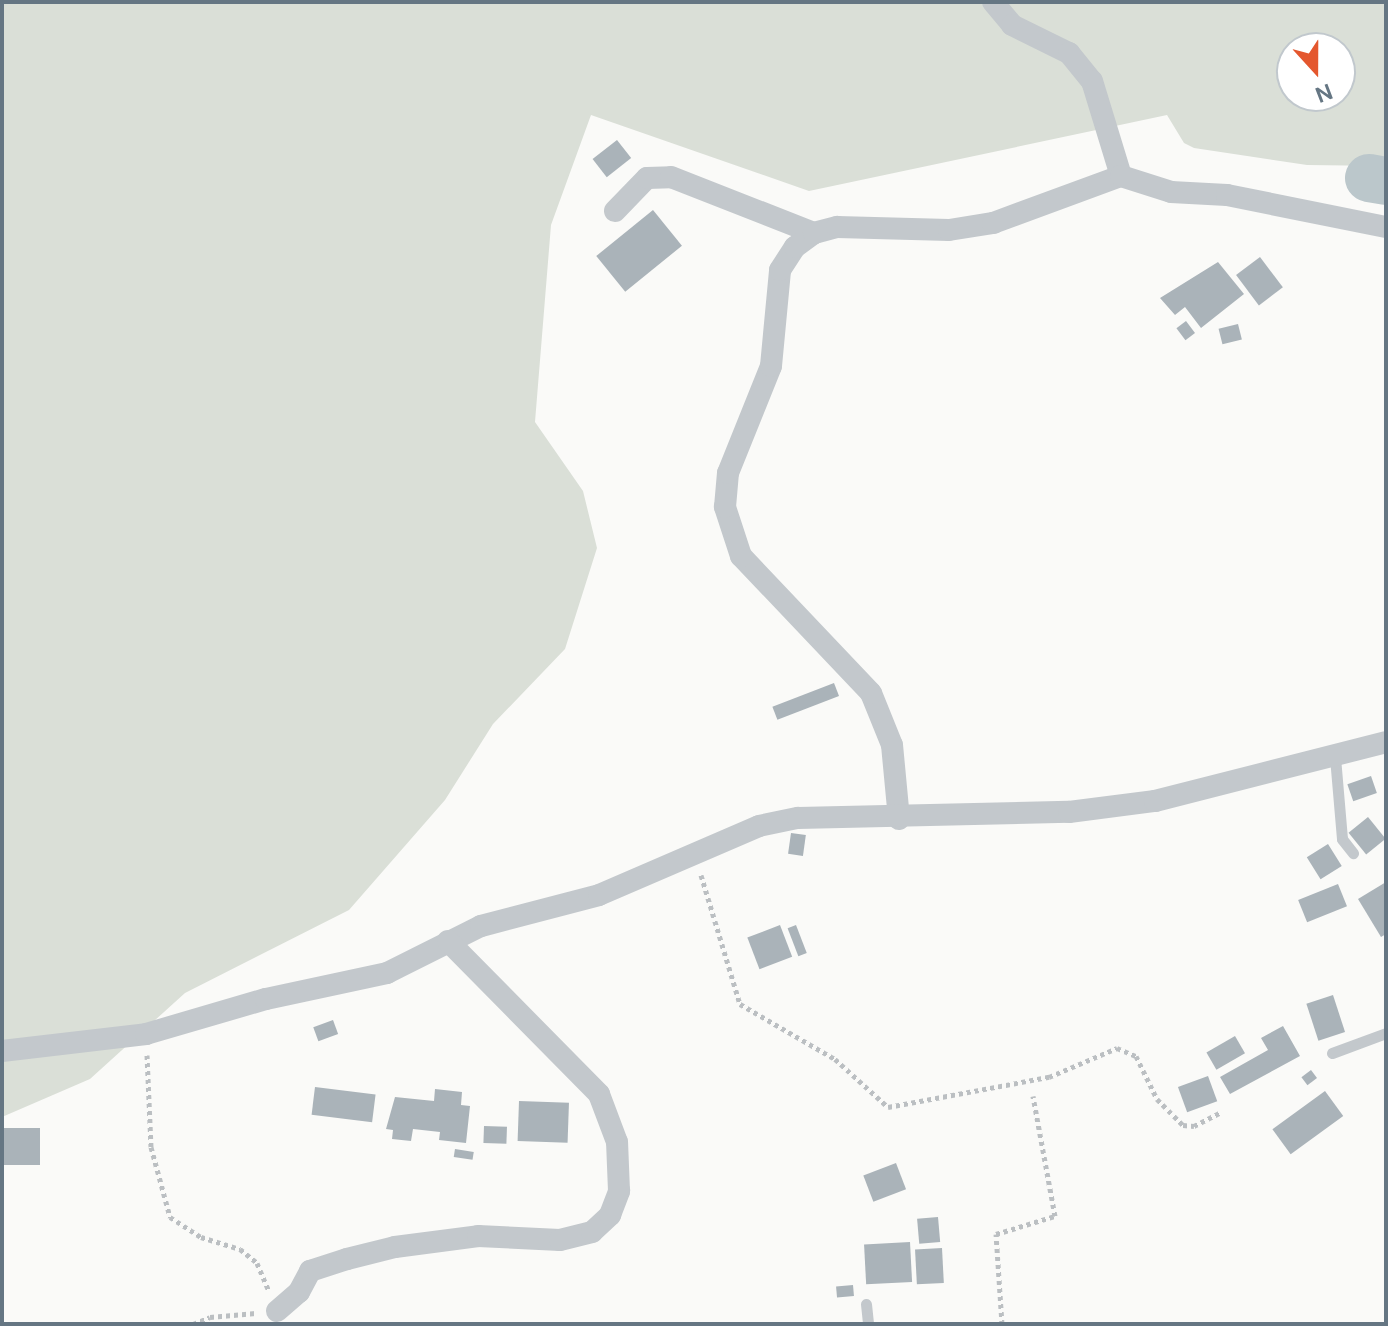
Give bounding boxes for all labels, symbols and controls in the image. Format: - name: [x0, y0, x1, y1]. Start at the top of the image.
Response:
- north arrow: [1276, 32, 1356, 112]
- text: N: [1311, 77, 1337, 109]

